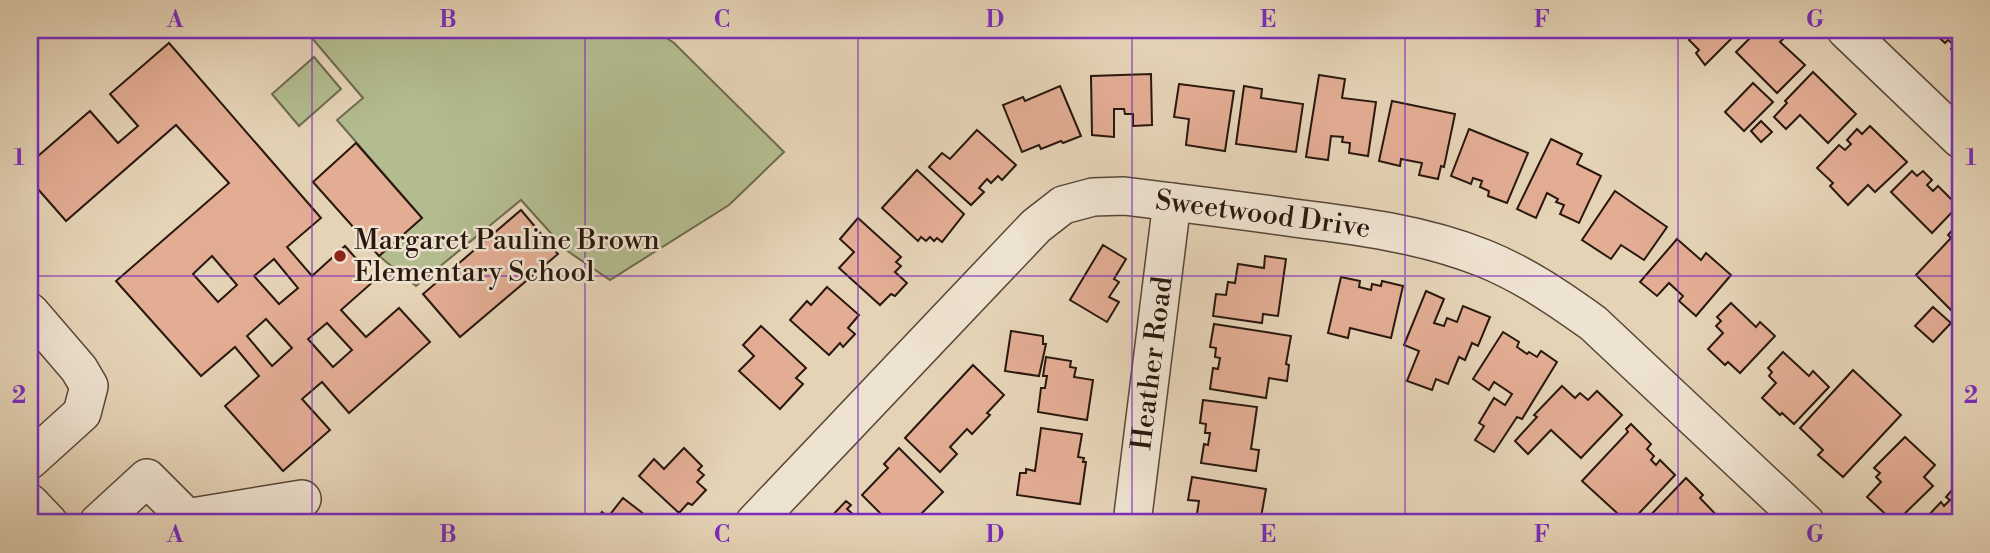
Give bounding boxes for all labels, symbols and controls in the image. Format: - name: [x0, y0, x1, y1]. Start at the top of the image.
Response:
- text: A: [166, 6, 184, 34]
- text: B: [439, 6, 457, 34]
- text: C: [714, 6, 730, 34]
- text: D: [986, 6, 1004, 34]
- text: E: [1260, 6, 1276, 34]
- text: F: [1534, 6, 1550, 34]
- text: G: [1806, 6, 1824, 34]
- text: 1: [13, 144, 25, 172]
- text: 1: [1965, 144, 1977, 172]
- street label: Sweetwood Drive: [1154, 183, 1373, 246]
- place label: Margaret Pauline Brown Elementary School: [354, 223, 660, 290]
- marker: Margaret Pauline Brown Elementary School: [332, 248, 348, 264]
- street label: Heather Road: [1124, 274, 1180, 452]
- text: 2: [12, 382, 26, 410]
- text: 2: [1964, 382, 1978, 410]
- text: A: [166, 521, 184, 549]
- text: B: [439, 521, 457, 549]
- text: C: [714, 521, 730, 549]
- text: D: [986, 521, 1004, 549]
- text: E: [1260, 521, 1276, 549]
- text: F: [1534, 521, 1550, 549]
- text: G: [1806, 521, 1824, 549]

